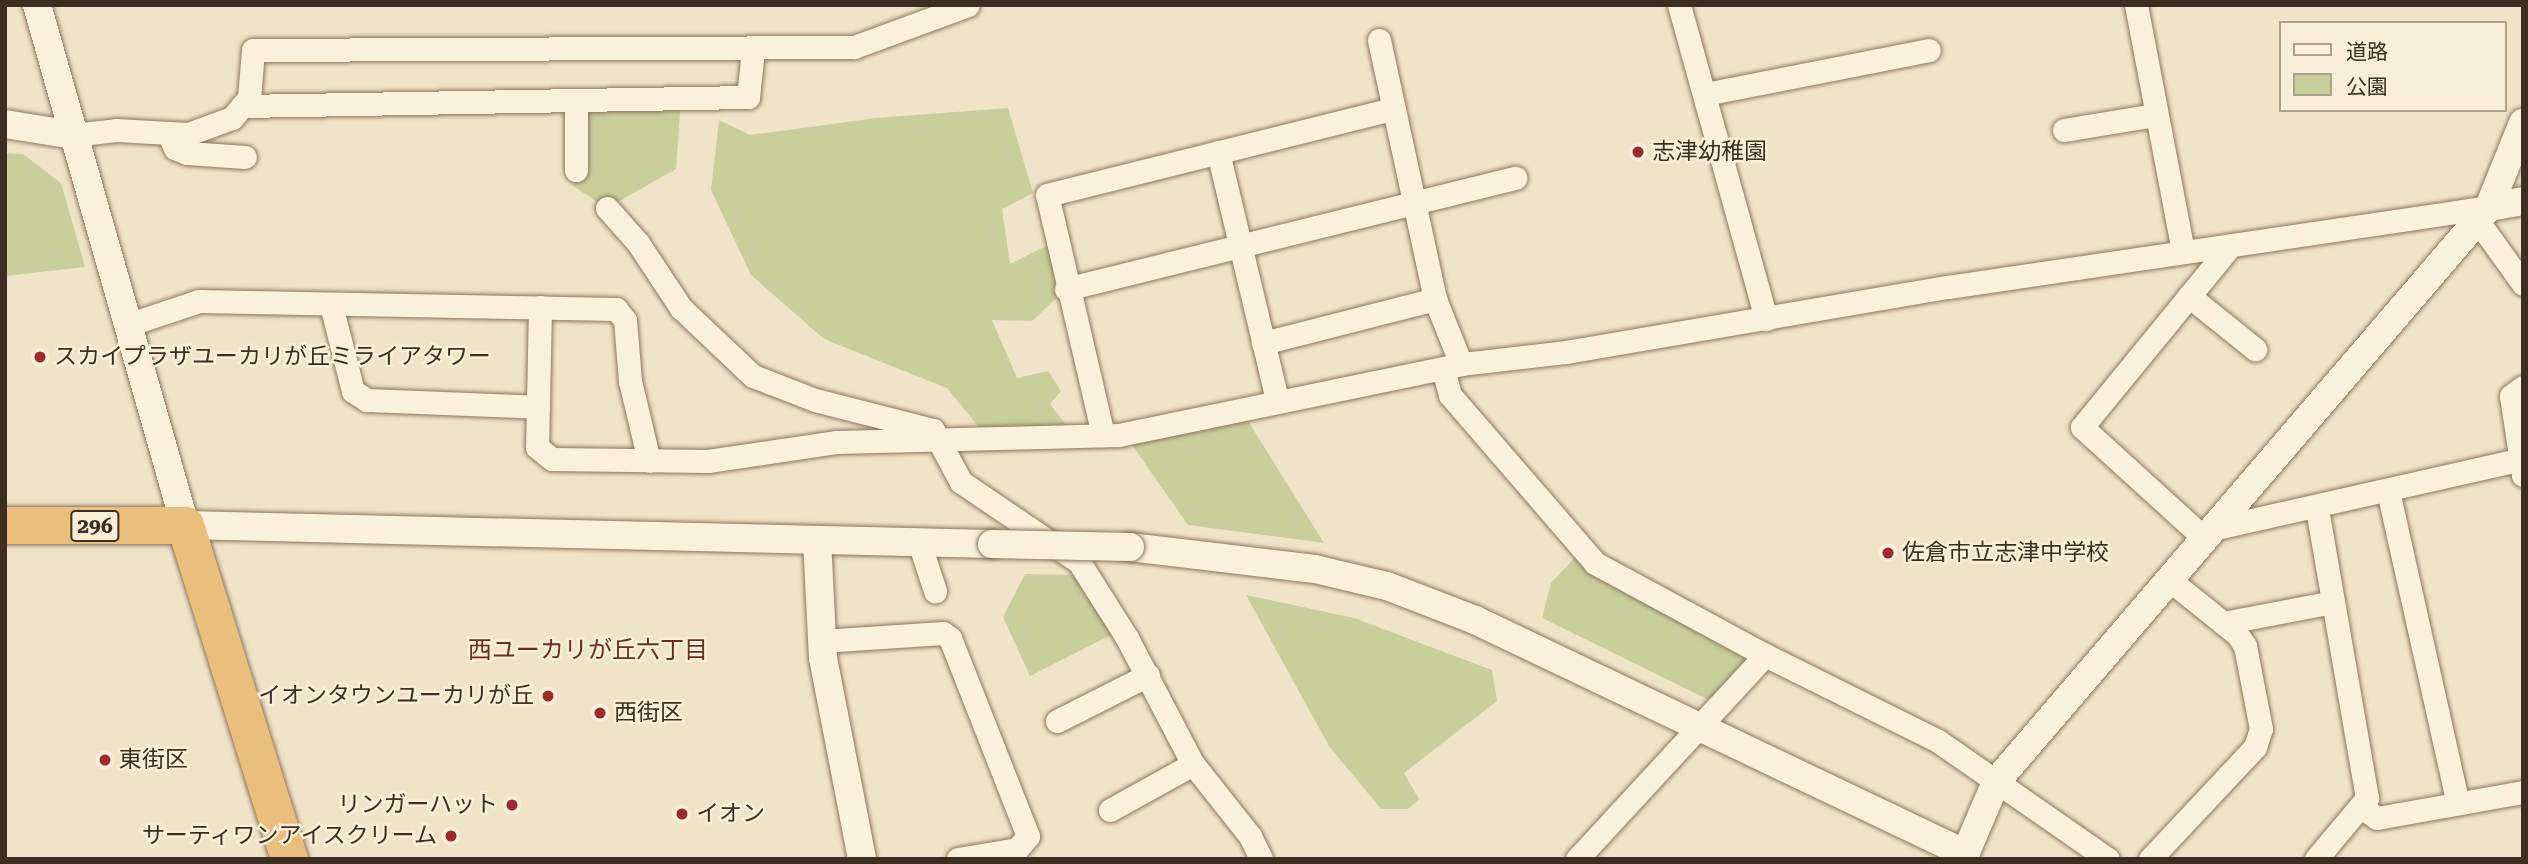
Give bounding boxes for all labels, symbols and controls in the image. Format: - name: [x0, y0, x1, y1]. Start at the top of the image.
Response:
- legend: [2280, 21, 2507, 112]
- text: 道路: [2346, 40, 2388, 64]
- text: 公園: [2346, 75, 2388, 99]
- place label: 志津幼稚園: [1652, 138, 1767, 166]
- marker: 志津幼稚園: [1630, 144, 1646, 160]
- place label: スカイプラザユーカリが丘ミライアタワー: [54, 343, 491, 371]
- marker: スカイプラザユーカリが丘ミライアタワー: [32, 349, 48, 365]
- road number: 296: [69, 508, 121, 544]
- place label: 佐倉市立志津中学校: [1902, 539, 2109, 567]
- marker: 佐倉市立志津中学校: [1880, 545, 1896, 561]
- district label: 西ユーカリが丘六丁目: [468, 637, 708, 665]
- place label: イオンタウンユーカリが丘: [258, 682, 534, 710]
- marker: イオンタウンユーカリが丘: [540, 688, 556, 704]
- place label: 西街区: [614, 699, 683, 727]
- marker: 西街区: [592, 705, 608, 721]
- place label: 東街区: [119, 746, 188, 774]
- marker: 東街区: [97, 752, 113, 768]
- place label: リンガーハット: [337, 791, 498, 819]
- marker: リンガーハット: [504, 797, 520, 813]
- place label: イオン: [696, 800, 765, 828]
- marker: イオン: [674, 806, 690, 822]
- place label: サーティワンアイスクリーム: [138, 822, 437, 850]
- marker: サーティワンアイスクリーム: [443, 828, 459, 844]

